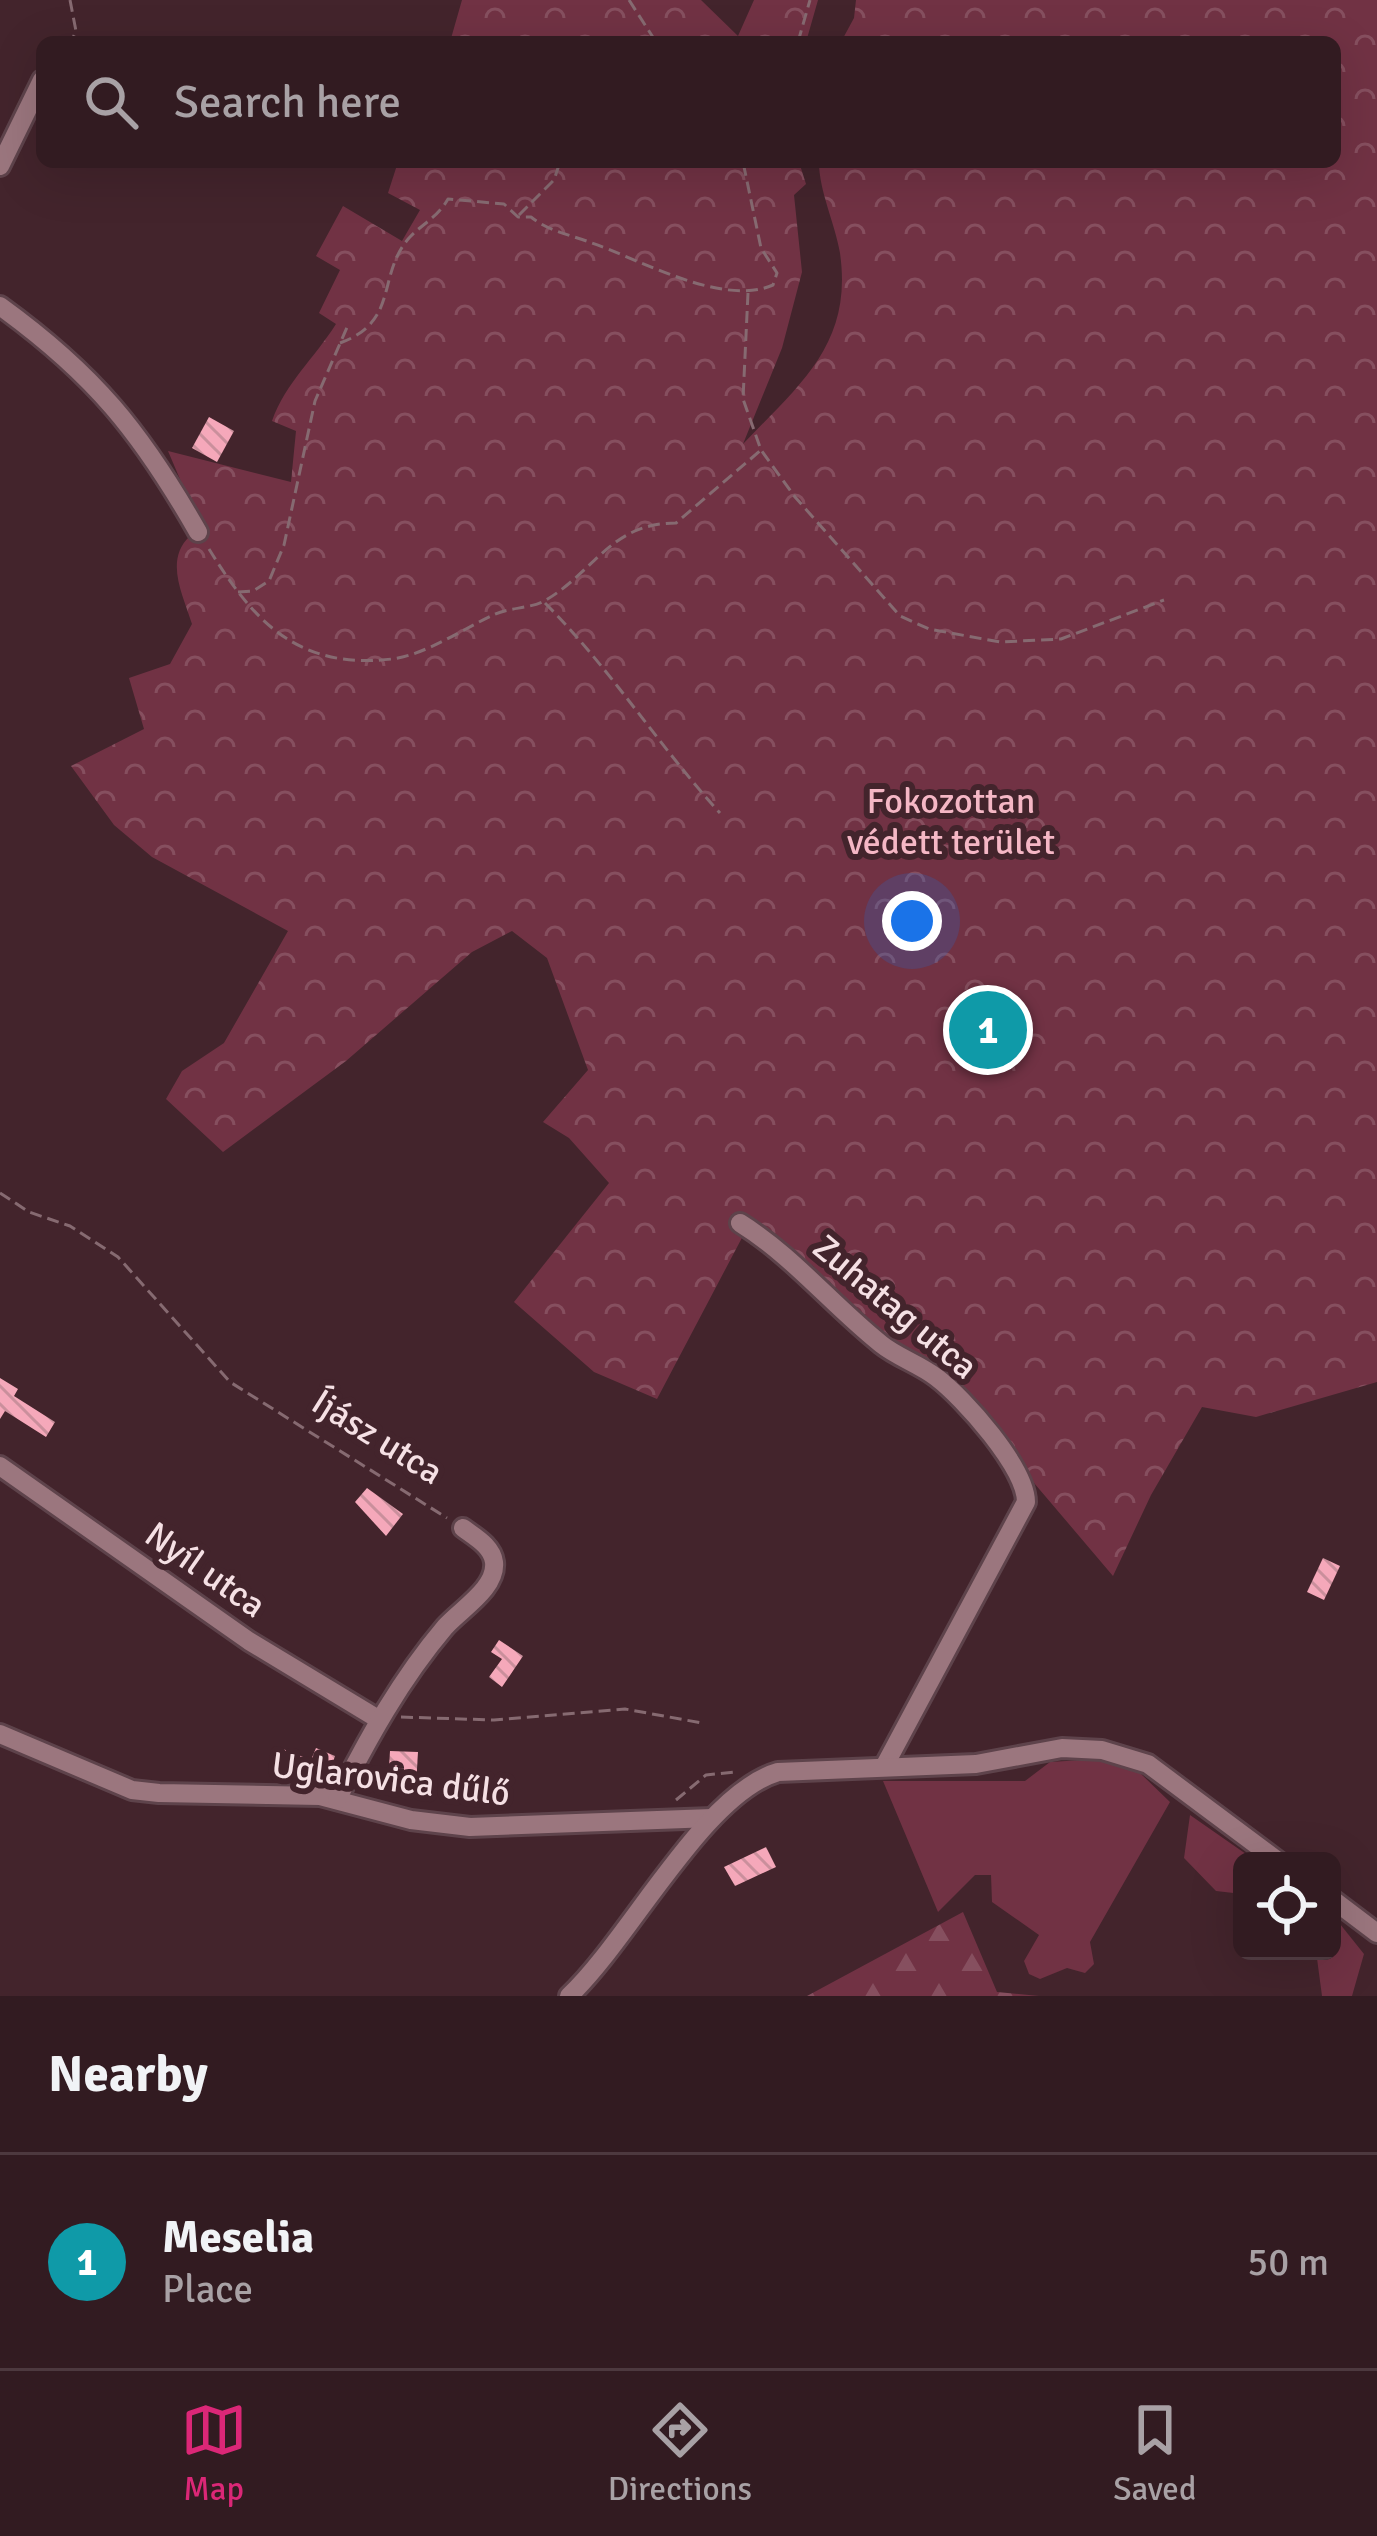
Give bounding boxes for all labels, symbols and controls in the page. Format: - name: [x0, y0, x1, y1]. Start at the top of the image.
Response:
- search box: [36, 36, 1341, 168]
- icon: search: [78, 69, 144, 135]
- text: Search here: [174, 75, 401, 130]
- park label: Fokozottan védett terület: [847, 779, 1055, 865]
- your location: [882, 891, 942, 951]
- pin: 1: [949, 985, 1027, 1075]
- street label: Zuhatag utca: [803, 1225, 987, 1389]
- street label: Íjász utca: [303, 1380, 451, 1495]
- street label: Nyíl utca: [136, 1512, 274, 1628]
- street label: Uglarovica dűlő: [269, 1743, 512, 1816]
- map controls: [1233, 1852, 1341, 1960]
- button: locate: [1233, 1852, 1341, 1960]
- text: Nearby: [48, 2043, 208, 2106]
- text: Meselia: [162, 2210, 314, 2265]
- text: 1: [76, 2238, 98, 2286]
- text: 50 m: [1247, 2238, 1329, 2286]
- text: Place: [162, 2265, 253, 2313]
- tab: Map: [181, 2397, 247, 2510]
- tab: Directions: [608, 2397, 752, 2510]
- tab: Saved: [1113, 2397, 1196, 2510]

